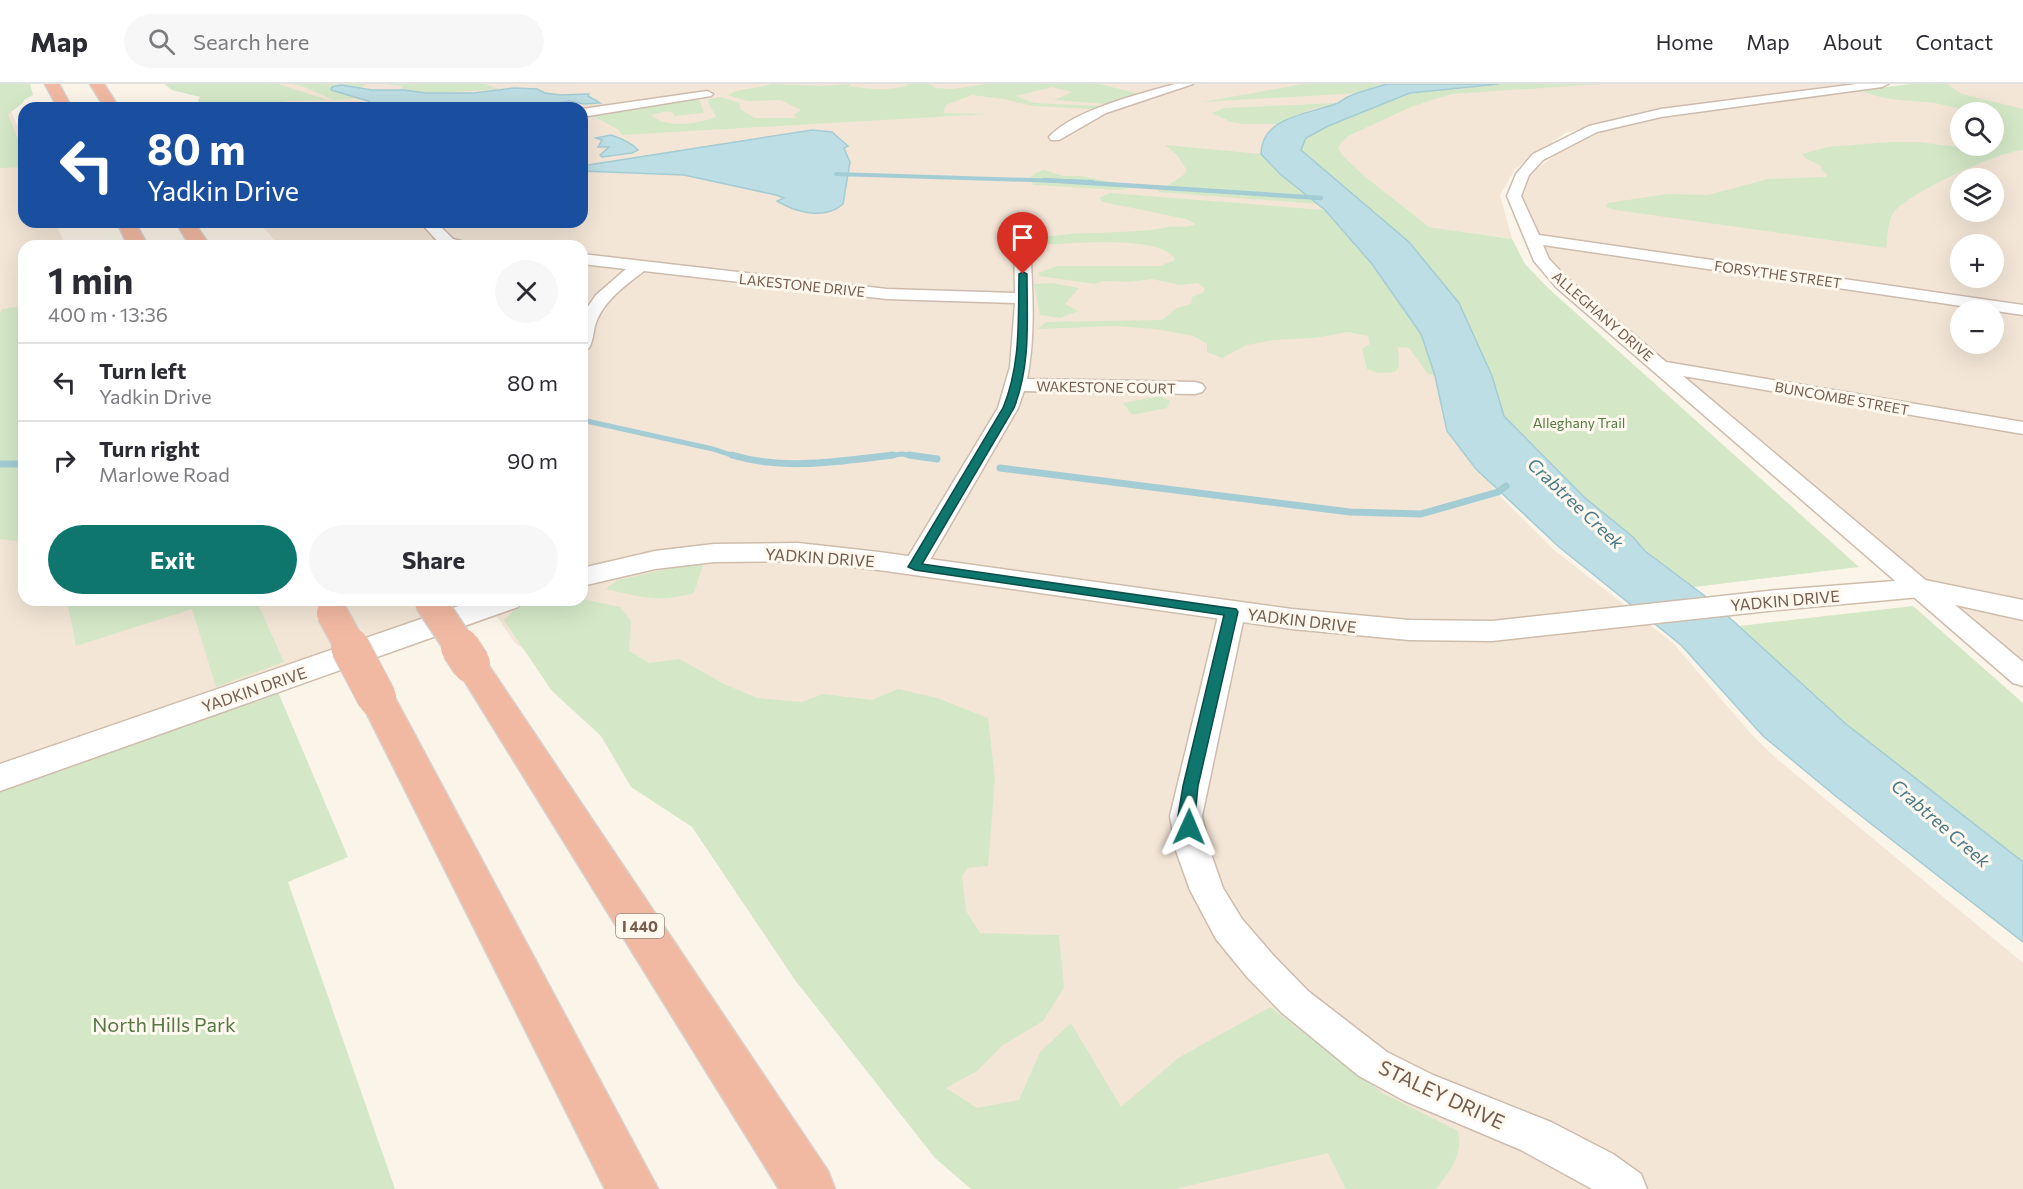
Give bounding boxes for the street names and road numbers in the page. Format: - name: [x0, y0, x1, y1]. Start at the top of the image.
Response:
- street label: FORSYTHE STREET: [1713, 257, 1843, 291]
- street label: ALLEGHANY DRIVE: [1549, 267, 1657, 365]
- street label: LAKESTONE DRIVE: [738, 270, 866, 300]
- street label: WAKESTONE COURT: [1036, 377, 1176, 397]
- street label: BUNCOMBE STREET: [1774, 378, 1910, 418]
- street label: YADKIN DRIVE: [765, 544, 875, 570]
- street label: YADKIN DRIVE: [1730, 586, 1840, 614]
- street label: YADKIN DRIVE: [1246, 604, 1358, 636]
- street label: YADKIN DRIVE: [199, 662, 309, 716]
- road number: I 440: [616, 914, 664, 938]
- street label: STALEY DRIVE: [1375, 1054, 1509, 1134]

